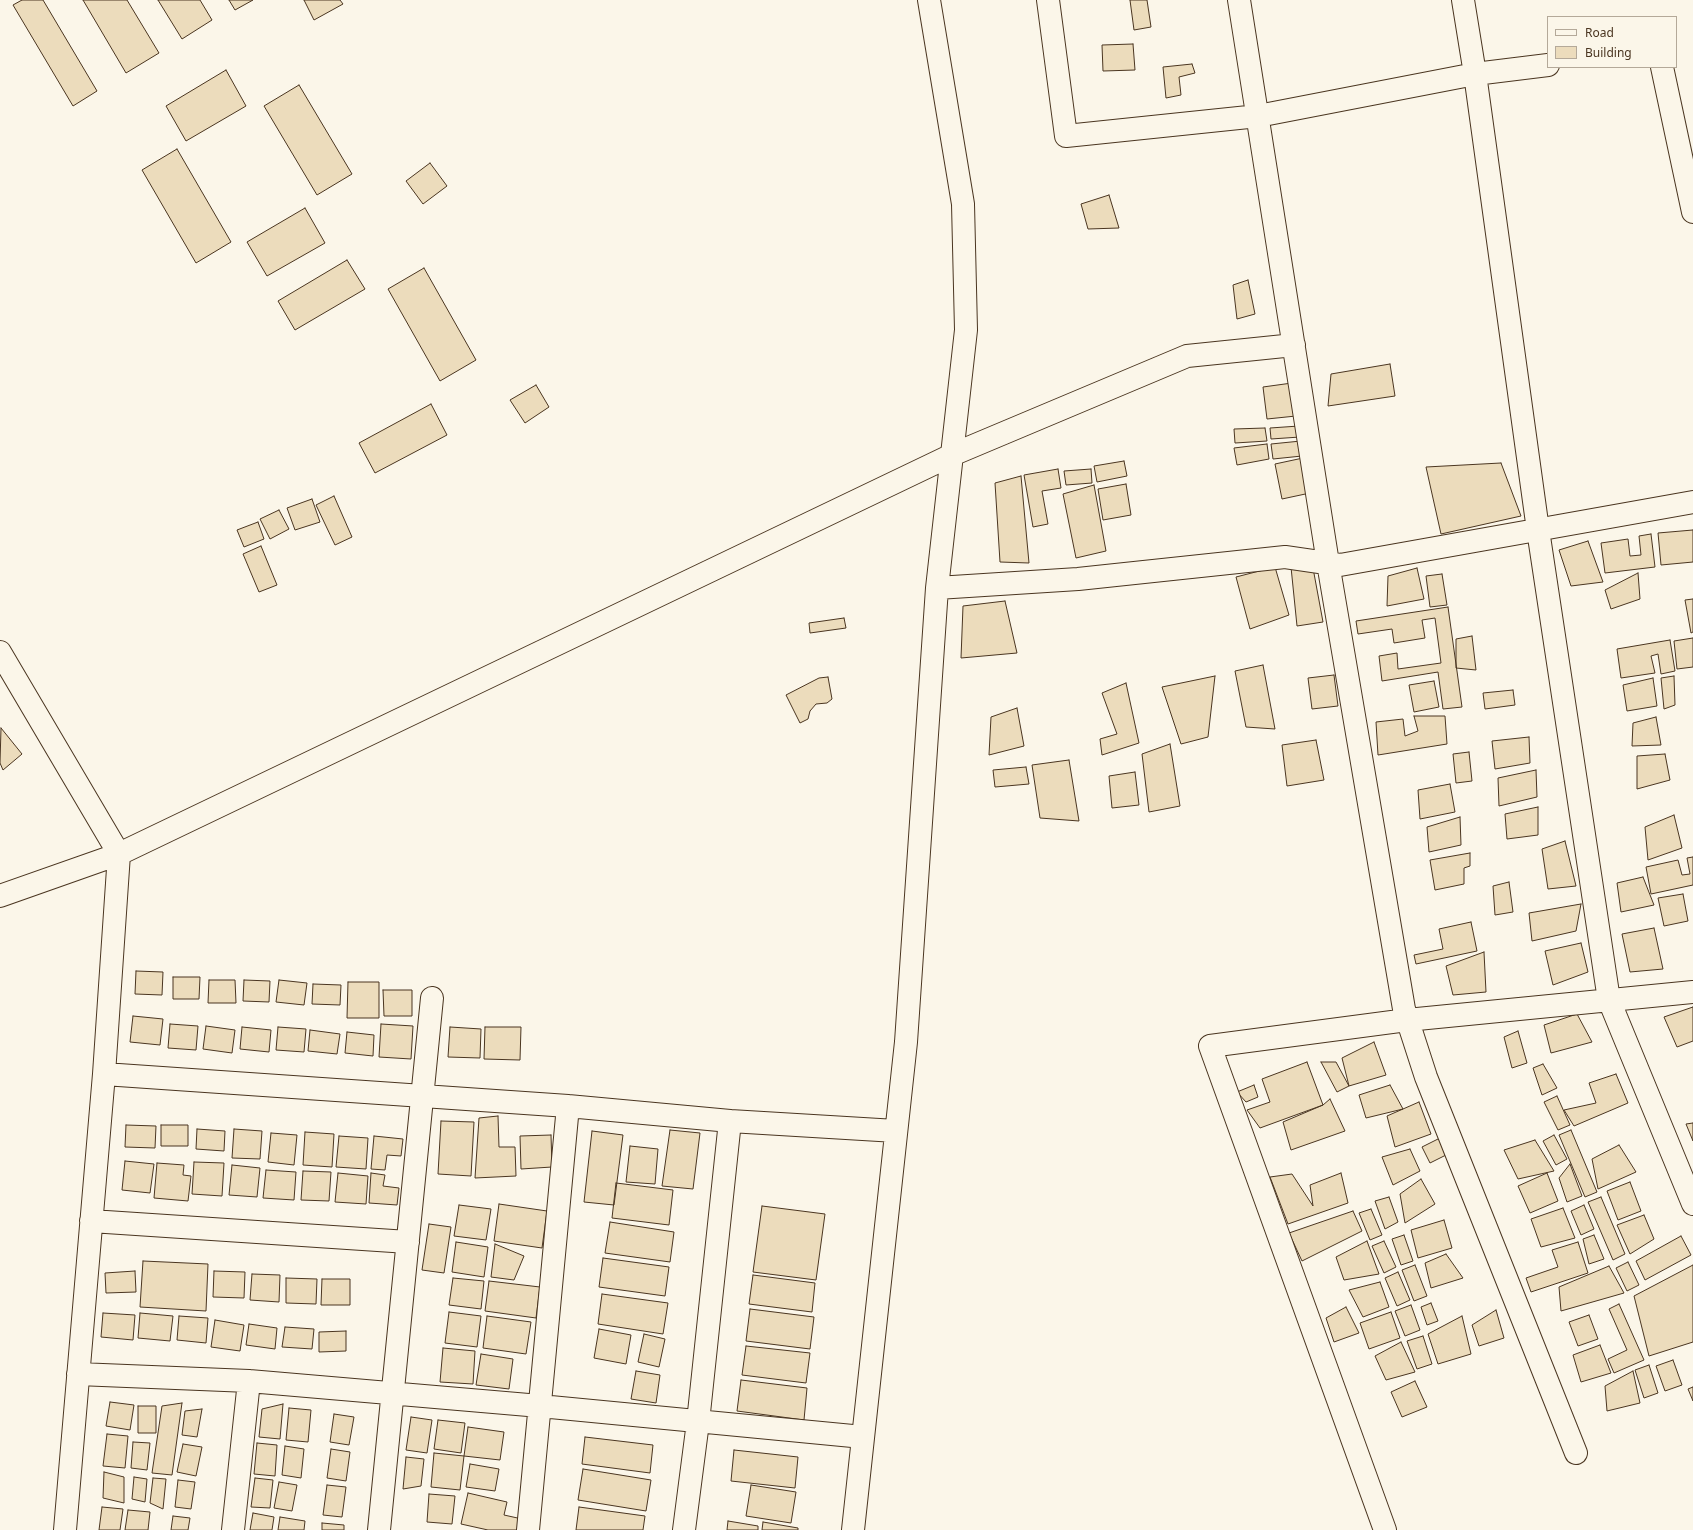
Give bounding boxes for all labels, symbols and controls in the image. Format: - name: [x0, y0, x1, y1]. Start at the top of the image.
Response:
- legend: [1547, 16, 1677, 68]
- text: Road: [1585, 24, 1614, 41]
- text: Building: [1585, 44, 1632, 61]

